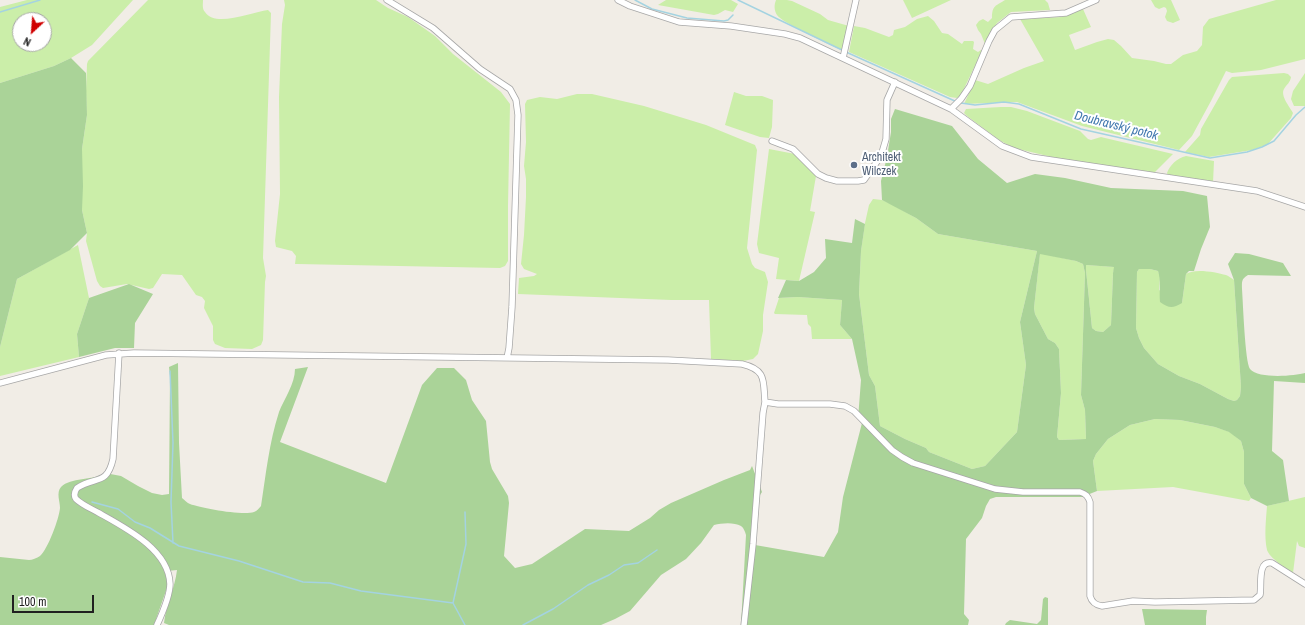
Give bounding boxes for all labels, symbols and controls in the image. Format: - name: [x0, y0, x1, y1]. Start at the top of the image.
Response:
- north arrow: [12, 12, 52, 52]
- text: N: [21, 34, 33, 50]
- water label: Doubravský potok: [1073, 108, 1159, 144]
- place label: Architekt Wilczek: [862, 151, 901, 179]
- marker: Architekt Wilczek: [849, 160, 859, 170]
- scale bar: [14, 587, 96, 613]
- text: 100 m: [19, 594, 46, 610]

